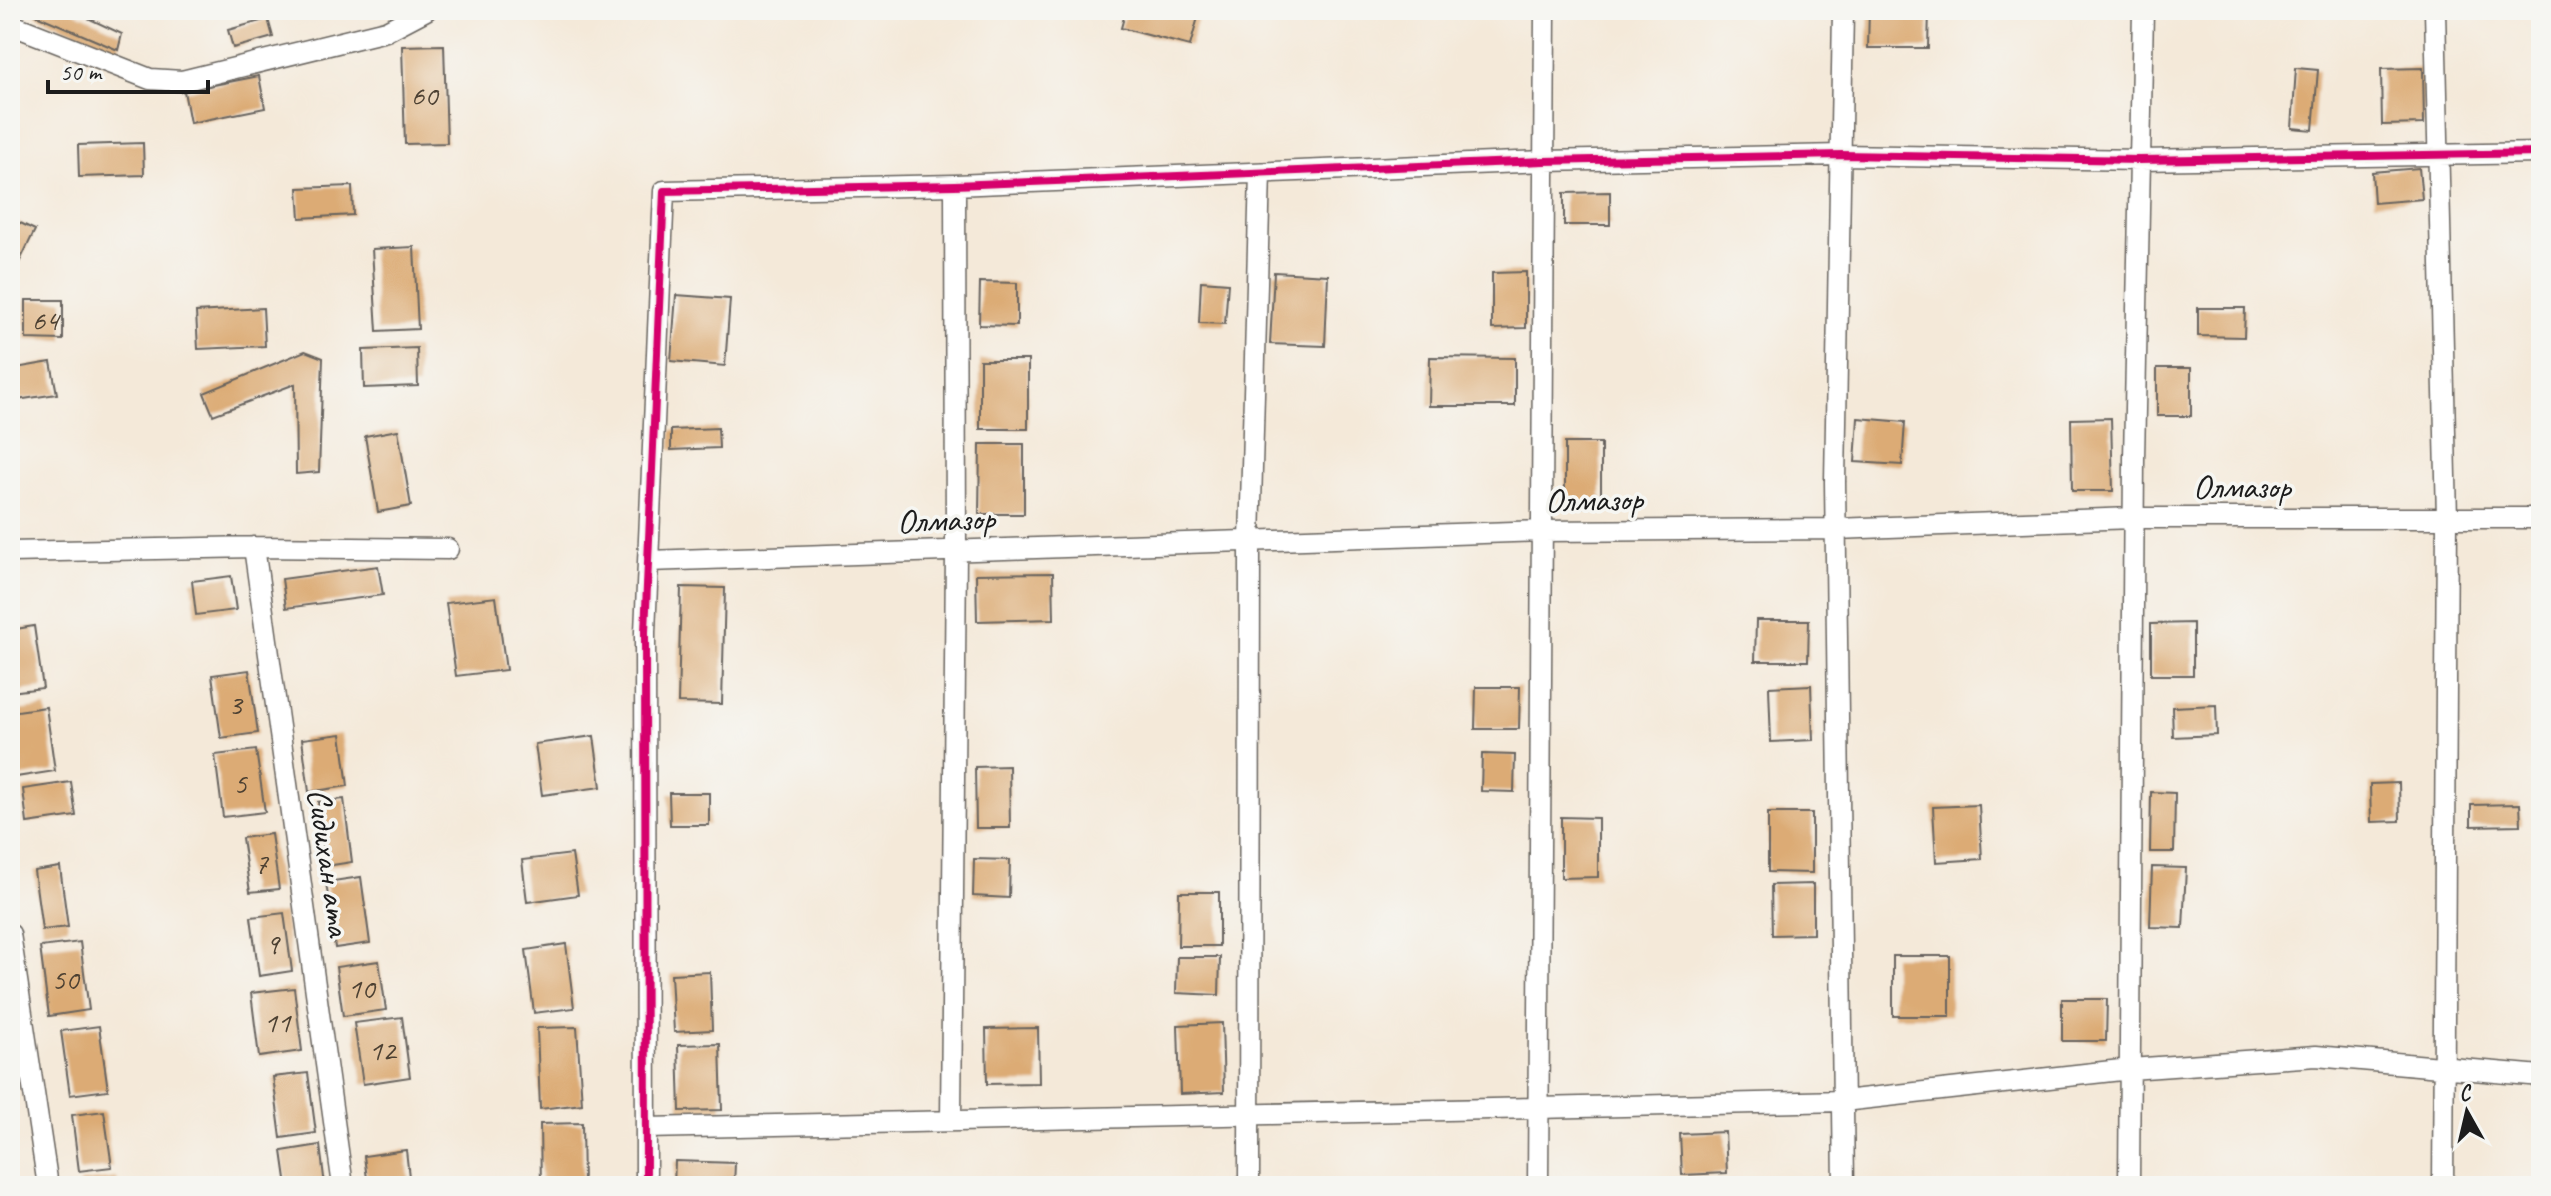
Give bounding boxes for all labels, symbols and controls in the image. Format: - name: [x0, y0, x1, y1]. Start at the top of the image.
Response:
- scale bar: [48, 44, 208, 94]
- text: 50 m: [60, 57, 103, 87]
- house number: 60: [411, 76, 440, 114]
- house number: 64: [32, 301, 61, 339]
- street label: Олмазор: [2193, 465, 2293, 508]
- street label: Олмазор: [1545, 477, 1645, 522]
- street label: Олмазор: [896, 496, 998, 543]
- house number: 3: [228, 685, 244, 723]
- house number: 5: [233, 764, 248, 802]
- street label: Сидихан ата: [298, 786, 361, 941]
- house number: 7: [254, 844, 269, 882]
- house number: 9: [265, 925, 281, 963]
- house number: 50: [52, 960, 81, 998]
- house number: 10: [348, 969, 377, 1007]
- house number: 11: [264, 1003, 292, 1041]
- house number: 12: [369, 1031, 398, 1069]
- north arrow: [2427, 1072, 2507, 1152]
- text: С: [2457, 1078, 2475, 1108]

